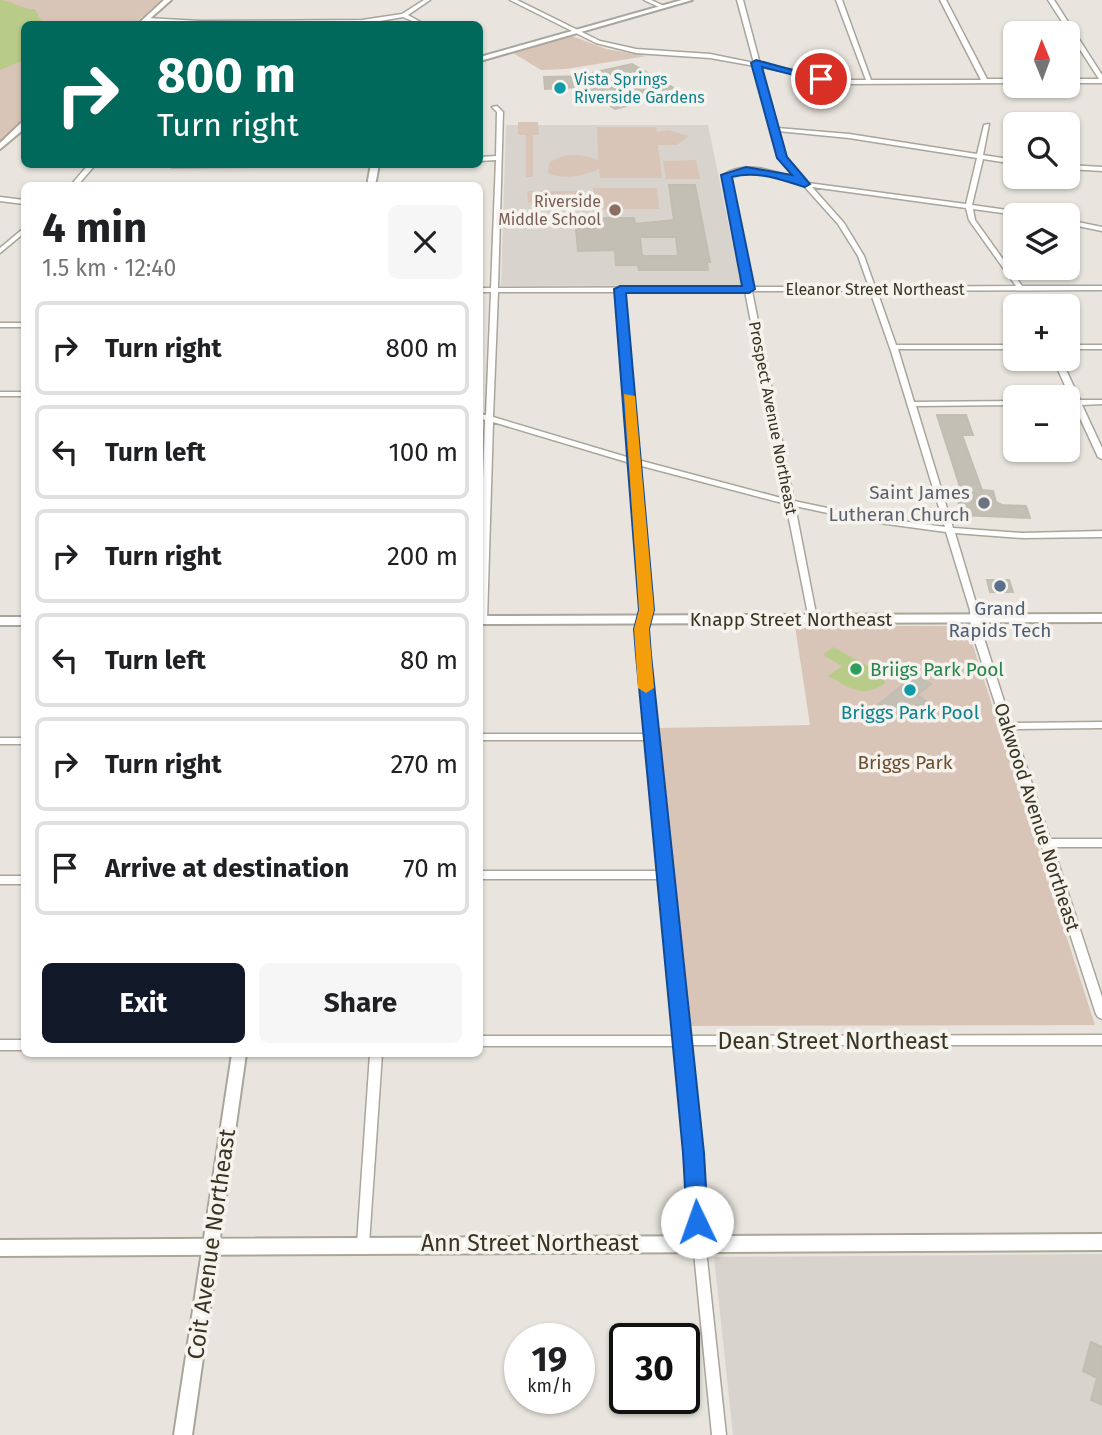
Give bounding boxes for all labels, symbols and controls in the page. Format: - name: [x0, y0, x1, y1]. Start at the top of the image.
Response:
- north arrow: [1003, 21, 1080, 98]
- map controls: [1003, 21, 1080, 462]
- text: 800 m: [157, 46, 296, 105]
- icon: right: [42, 49, 133, 140]
- pin: [791, 49, 851, 109]
- icon: arrive: [802, 60, 840, 98]
- place label: Vista Springs Riverside Gardens: [574, 70, 705, 107]
- marker: Vista Springs Riverside Gardens: [552, 80, 568, 96]
- text: Turn right: [157, 106, 299, 144]
- button: search: [1003, 112, 1080, 189]
- place label: Riverside Middle School: [498, 192, 601, 229]
- marker: Riverside Middle School: [607, 202, 623, 218]
- text: 4 min: [42, 203, 147, 253]
- button: layers: [1003, 203, 1080, 280]
- button: close: [388, 205, 462, 279]
- text: 1.5 km · 12:40: [42, 254, 176, 282]
- street label: Eleanor Street Northeast: [785, 280, 965, 299]
- button: +: [1003, 294, 1080, 371]
- street label: Prospect Avenue Northeast: [745, 320, 801, 517]
- icon: right: [46, 329, 84, 367]
- text: Turn right: [105, 333, 222, 364]
- text: 800 m: [385, 333, 458, 364]
- button: −: [1003, 385, 1080, 462]
- icon: left: [46, 433, 84, 471]
- text: Turn left: [105, 437, 206, 468]
- text: 100 m: [389, 437, 458, 468]
- place label: Saint James Lutheran Church: [829, 481, 970, 526]
- marker: Saint James Lutheran Church: [976, 495, 992, 511]
- icon: right: [46, 537, 84, 575]
- text: Turn right: [105, 541, 222, 572]
- text: 200 m: [387, 541, 458, 572]
- marker: Grand Rapids Tech: [992, 578, 1008, 594]
- place label: Grand Rapids Tech: [949, 597, 1051, 642]
- street label: Knapp Street Northeast: [690, 608, 892, 631]
- icon: left: [46, 641, 84, 679]
- text: Turn left: [105, 645, 206, 676]
- text: 80 m: [400, 645, 458, 676]
- place label: Briigs Park Pool: [870, 658, 1004, 681]
- marker: Briigs Park Pool: [848, 661, 864, 677]
- marker: Briggs Park Pool: [902, 682, 918, 698]
- street label: Oakwood Avenue Northeast: [989, 700, 1085, 934]
- place label: Briggs Park Pool: [841, 701, 980, 724]
- icon: right: [46, 745, 84, 783]
- text: Turn right: [105, 749, 222, 780]
- text: 270 m: [390, 749, 458, 780]
- park label: Briggs Park: [857, 751, 953, 774]
- icon: arrive: [46, 849, 84, 887]
- text: Arrive at destination: [105, 853, 349, 884]
- text: 70 m: [403, 853, 458, 884]
- button: Exit: [42, 963, 245, 1043]
- button: Share: [259, 963, 462, 1043]
- street label: Dean Street Northeast: [717, 1027, 949, 1055]
- street label: Coit Avenue Northeast: [181, 1126, 241, 1361]
- position arrow: [660, 1185, 734, 1259]
- street label: Ann Street Northeast: [421, 1229, 640, 1257]
- speed limit sign: 30: [609, 1323, 700, 1414]
- text: 19: [532, 1338, 567, 1380]
- text: km/h: [527, 1375, 572, 1397]

